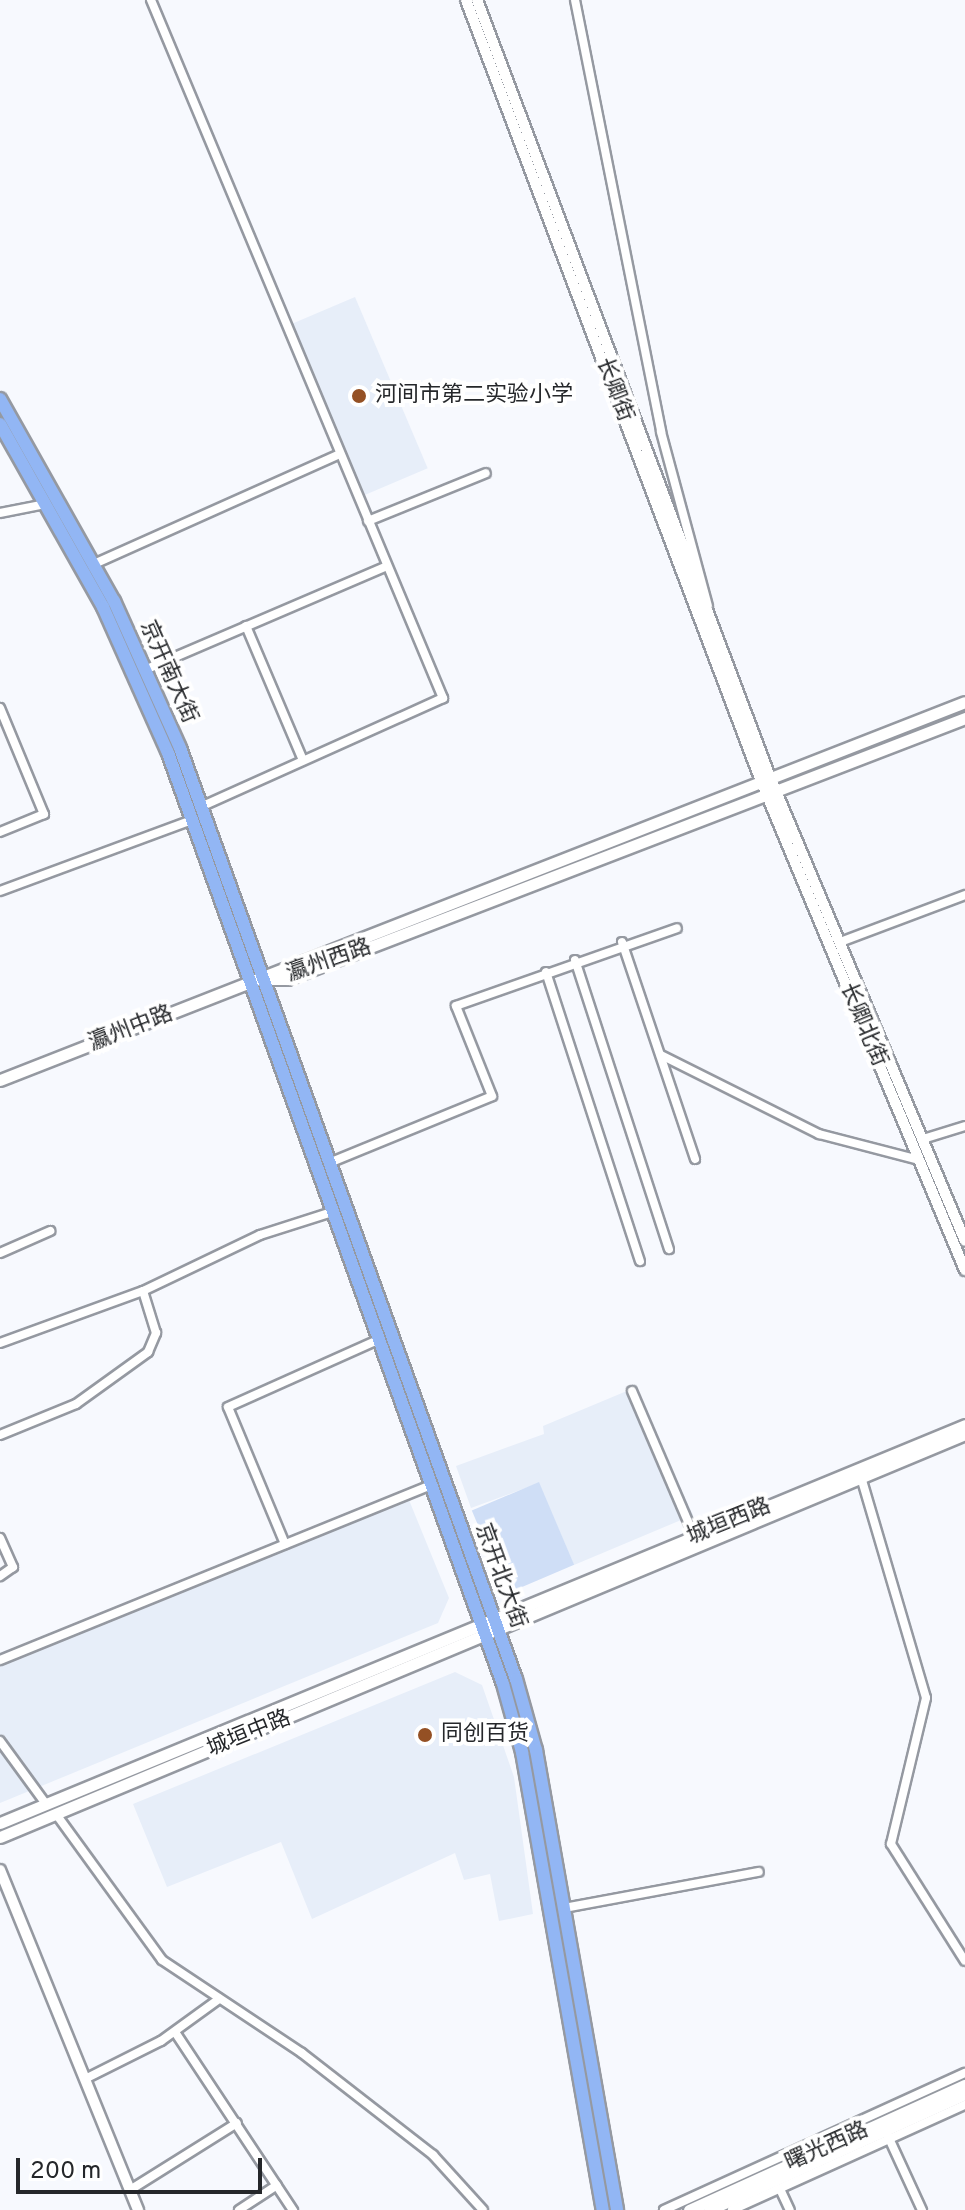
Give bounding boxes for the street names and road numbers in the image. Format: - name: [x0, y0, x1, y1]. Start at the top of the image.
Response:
- street label: 长卿街: [590, 354, 638, 426]
- street label: 京开南大街: [134, 616, 202, 728]
- street label: 瀛州西路: [283, 934, 375, 988]
- street label: 长卿北街: [834, 979, 892, 1071]
- street label: 瀛州中路: [85, 1001, 177, 1057]
- street label: 城垣西路: [683, 1493, 775, 1551]
- street label: 京开北大街: [469, 1520, 531, 1632]
- street label: 城垣中路: [203, 1705, 295, 1763]
- street label: 曙光西路: [781, 2117, 873, 2177]

